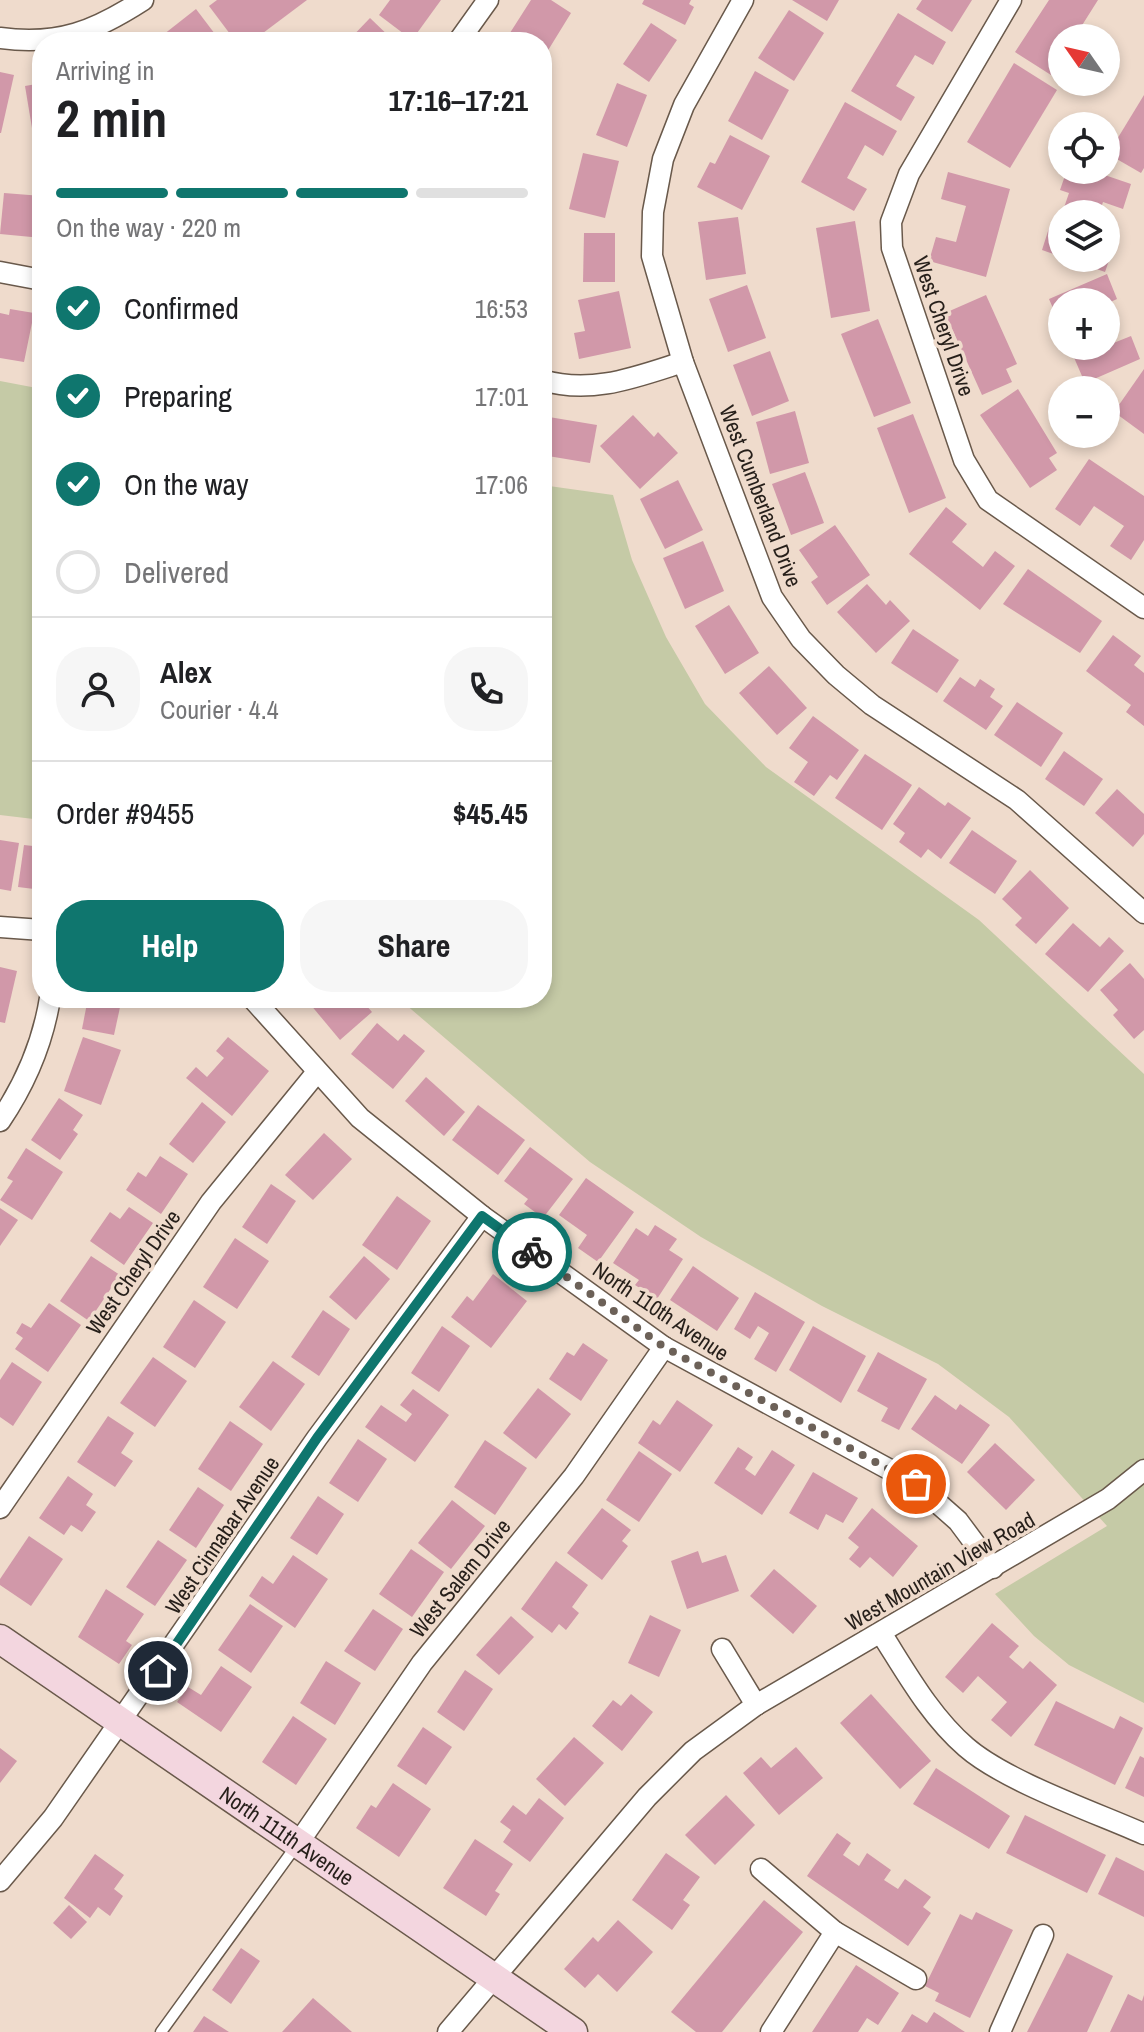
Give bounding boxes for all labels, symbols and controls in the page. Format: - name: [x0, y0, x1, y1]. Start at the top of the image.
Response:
- north arrow: [1048, 24, 1120, 96]
- map controls: [1048, 24, 1120, 448]
- text: Arriving in: [56, 53, 154, 88]
- text: 17:16–17:21: [389, 80, 528, 120]
- text: 2 min: [56, 83, 167, 153]
- button: locate: [1048, 112, 1120, 184]
- button: layers: [1048, 200, 1120, 272]
- text: On the way · 220 m: [56, 210, 241, 245]
- street label: West Cheryl Drive: [906, 252, 982, 400]
- icon: check: [56, 286, 100, 330]
- text: Confirmed: [124, 288, 239, 328]
- button: +: [1048, 288, 1120, 360]
- text: 16:53: [475, 291, 528, 326]
- icon: check: [56, 374, 100, 418]
- text: Preparing: [124, 376, 232, 416]
- button: −: [1048, 376, 1120, 448]
- text: 17:01: [475, 379, 528, 414]
- street label: West Cumberland Drive: [713, 401, 809, 591]
- icon: check: [56, 462, 100, 506]
- text: On the way: [124, 464, 248, 504]
- text: 17:06: [475, 467, 528, 502]
- text: Delivered: [124, 552, 229, 592]
- button: person: [56, 647, 140, 731]
- button: phone: [444, 647, 528, 731]
- text: Alex: [160, 652, 212, 692]
- text: Courier · 4.4: [160, 692, 279, 727]
- text: Order #9455: [56, 793, 194, 833]
- text: $45.45: [453, 793, 528, 833]
- button: Help: [56, 900, 284, 992]
- button: Share: [300, 900, 528, 992]
- street label: West Cheryl Drive: [79, 1204, 187, 1340]
- courier: [492, 1212, 572, 1292]
- icon: bike: [510, 1230, 554, 1274]
- street label: North 110th Avenue: [587, 1254, 735, 1368]
- street label: West Cinnabar Avenue: [158, 1450, 286, 1620]
- pin: [882, 1450, 950, 1518]
- icon: bag: [894, 1462, 938, 1506]
- street label: West Mountain View Road: [840, 1505, 1040, 1637]
- street label: West Salem Drive: [403, 1512, 517, 1644]
- pin: [124, 1637, 192, 1705]
- icon: home: [136, 1649, 180, 1693]
- street label: North 111th Avenue: [214, 1779, 360, 1893]

